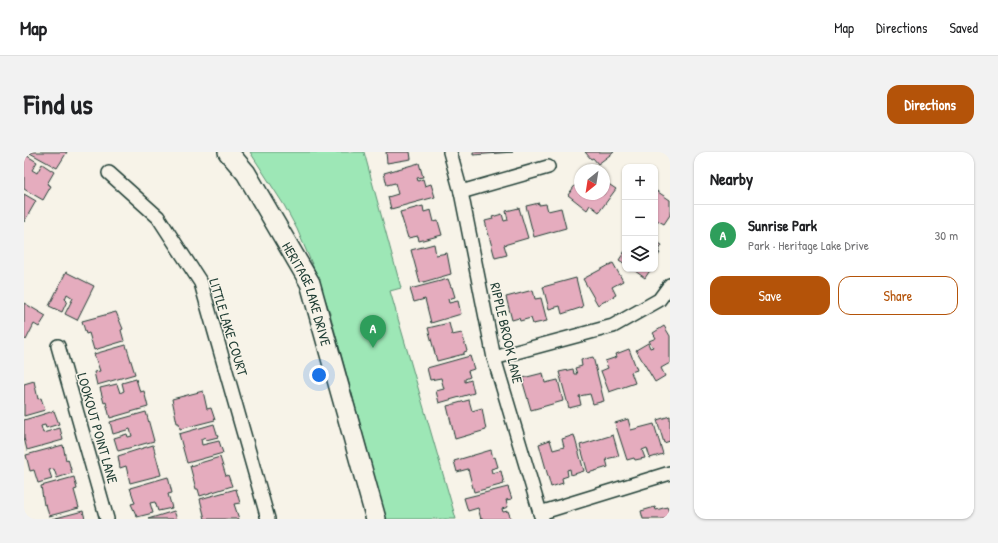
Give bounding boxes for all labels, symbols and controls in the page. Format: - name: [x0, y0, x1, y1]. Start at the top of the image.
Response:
- text: Map: [20, 15, 47, 41]
- text: Map: [834, 18, 854, 37]
- text: Directions: [876, 18, 927, 37]
- text: Saved: [949, 18, 978, 37]
- text: Find us: [24, 85, 93, 123]
- button: Directions: [887, 85, 974, 124]
- north arrow: [574, 164, 610, 200]
- map controls: [622, 164, 658, 272]
- button: +: [622, 164, 658, 200]
- text: Nearby: [710, 167, 753, 190]
- button: −: [622, 200, 658, 236]
- text: Sunrise Park: [748, 215, 817, 236]
- text: A: [720, 226, 726, 244]
- text: 30 m: [935, 226, 958, 244]
- button: layers: [622, 236, 658, 272]
- text: Park · Heritage Lake Drive: [748, 236, 869, 254]
- street label: HERITAGE LAKE DRIVE: [278, 238, 337, 348]
- street label: LITTLE LAKE COURT: [205, 276, 253, 379]
- button: Save: [710, 276, 830, 315]
- button: Share: [838, 276, 958, 315]
- street label: RIPPLE BROOK LANE: [486, 281, 528, 385]
- pin: A: [360, 315, 386, 348]
- your location: [309, 365, 329, 385]
- street label: LOOKOUT POINT LANE: [73, 371, 123, 485]

